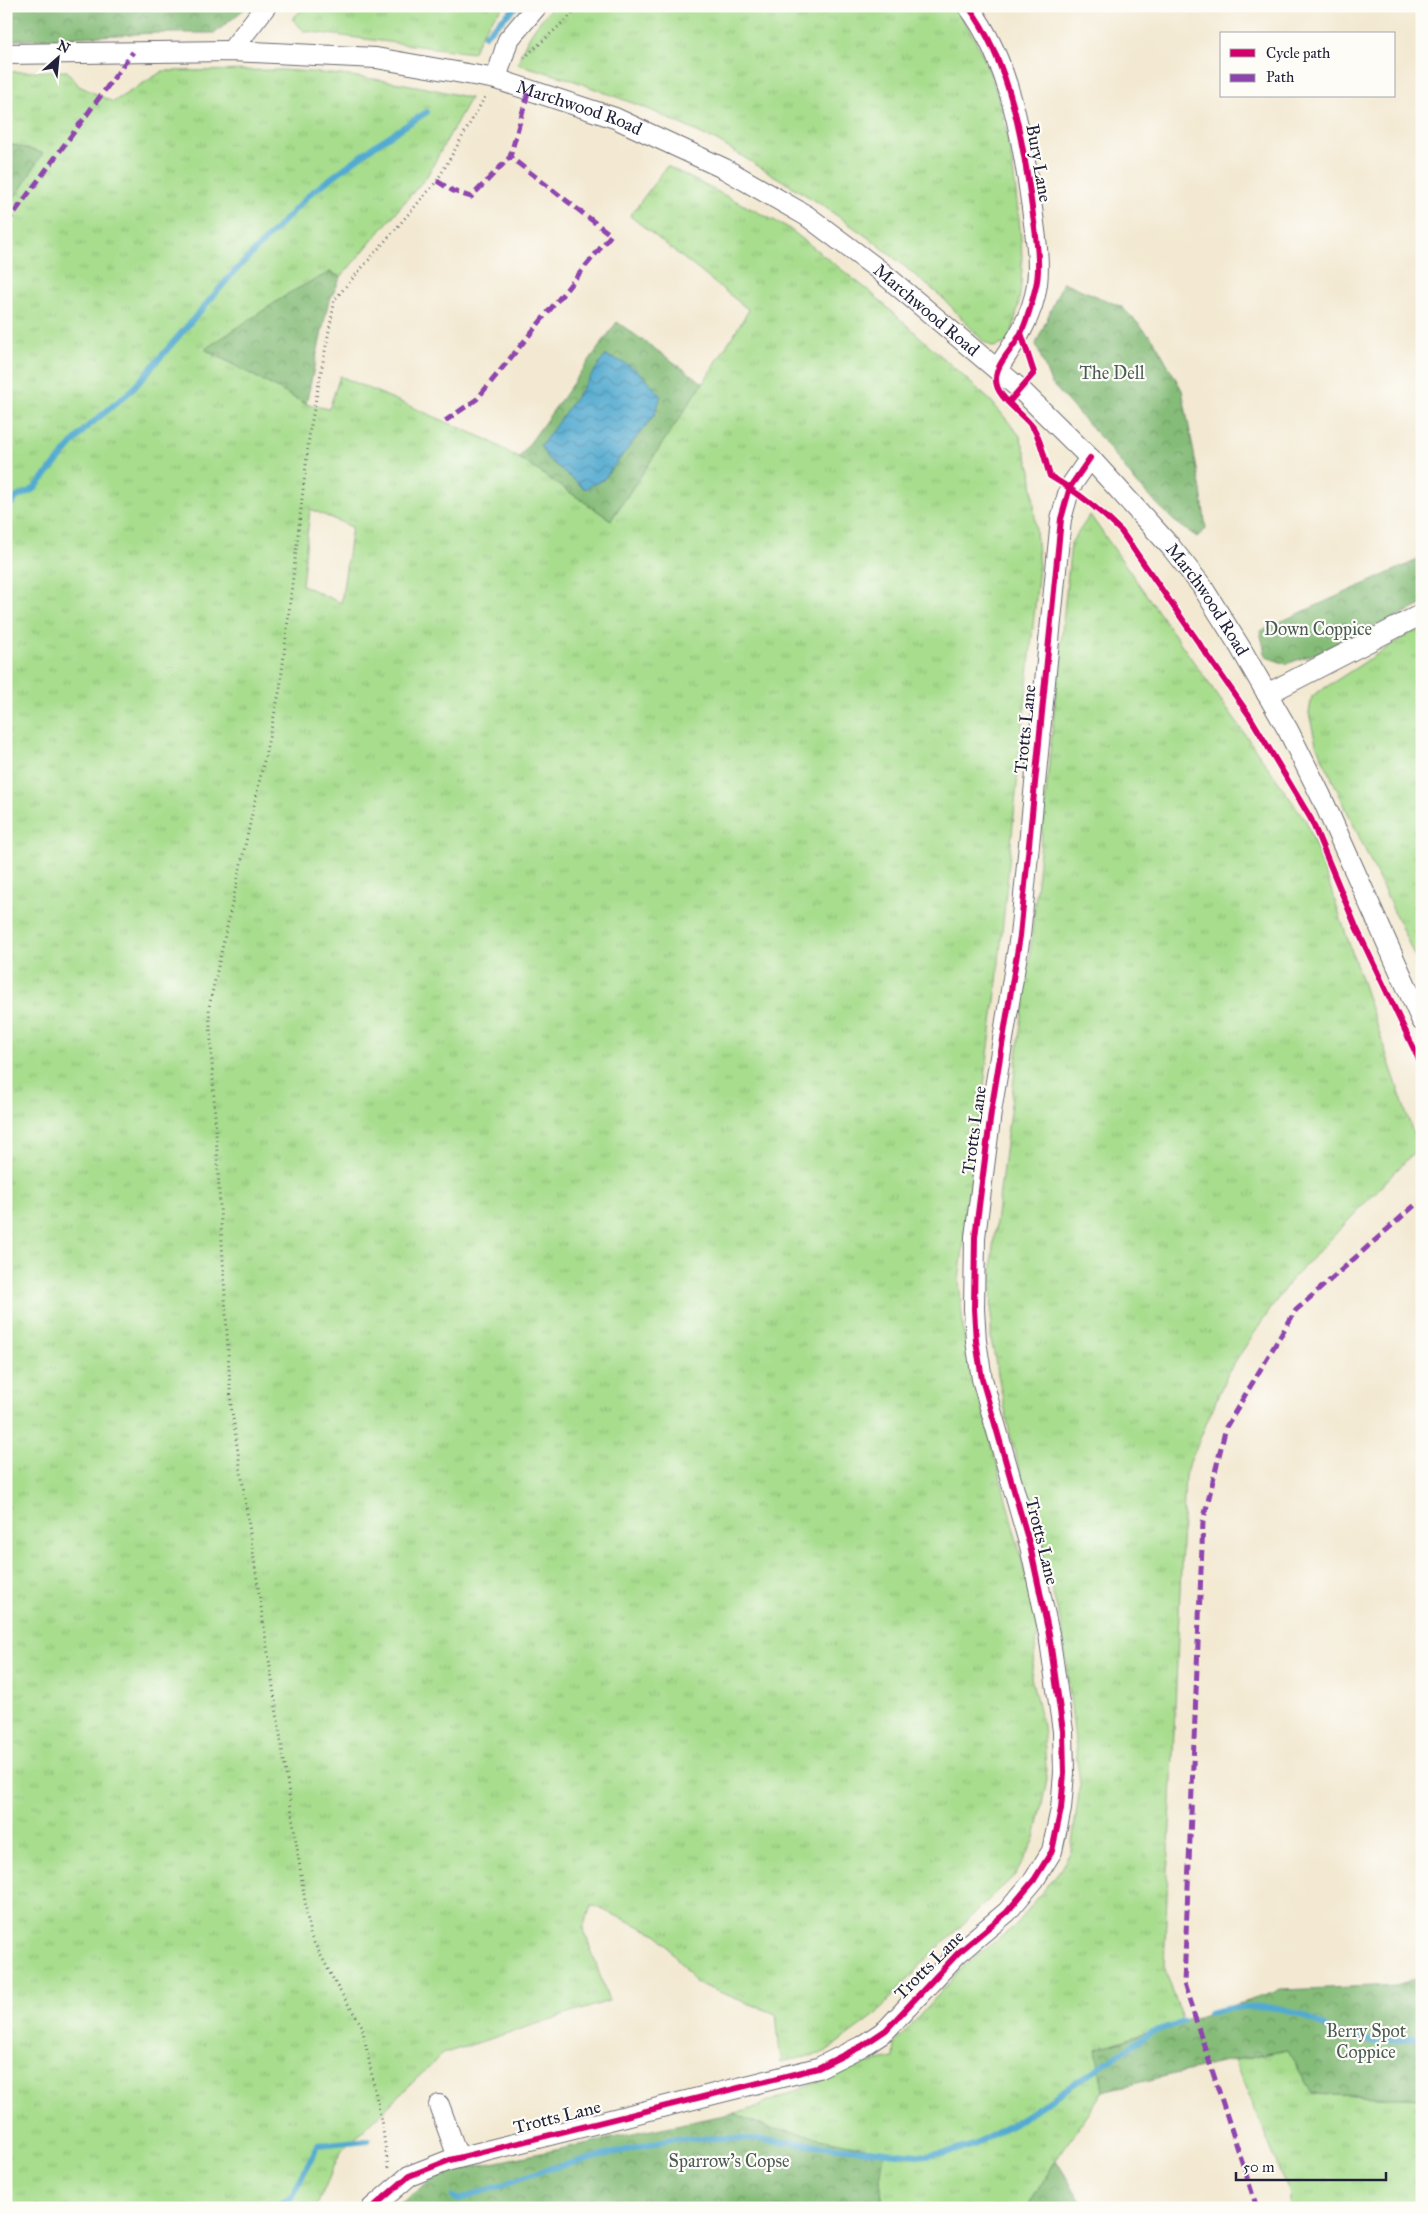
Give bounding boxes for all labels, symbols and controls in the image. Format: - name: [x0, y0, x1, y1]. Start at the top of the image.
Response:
- north arrow: [32, 32, 82, 82]
- legend: [1220, 32, 1396, 98]
- text: N: [55, 37, 73, 57]
- text: Cycle path: [1266, 44, 1331, 62]
- text: Path: [1266, 68, 1295, 86]
- street label: Marchwood Road: [514, 75, 646, 140]
- street label: Bury Lane: [1021, 122, 1057, 204]
- street label: Marchwood Road: [869, 259, 984, 361]
- park label: The Dell: [1079, 362, 1145, 384]
- street label: Marchwood Road: [1161, 539, 1254, 659]
- park label: Down Coppice: [1264, 618, 1372, 640]
- street label: Trotts Lane: [1009, 684, 1041, 774]
- street label: Trotts Lane: [957, 1084, 991, 1176]
- street label: Trotts Lane: [1021, 1495, 1063, 1587]
- street label: Trotts Lane: [890, 1926, 968, 2004]
- park label: Berry Spot Coppice: [1326, 2020, 1407, 2063]
- street label: Trotts Lane: [511, 2096, 603, 2138]
- scale bar: [1236, 2149, 1386, 2181]
- park label: Sparrow's Copse: [669, 2150, 789, 2172]
- text: 50 m: [1243, 2158, 1275, 2176]

